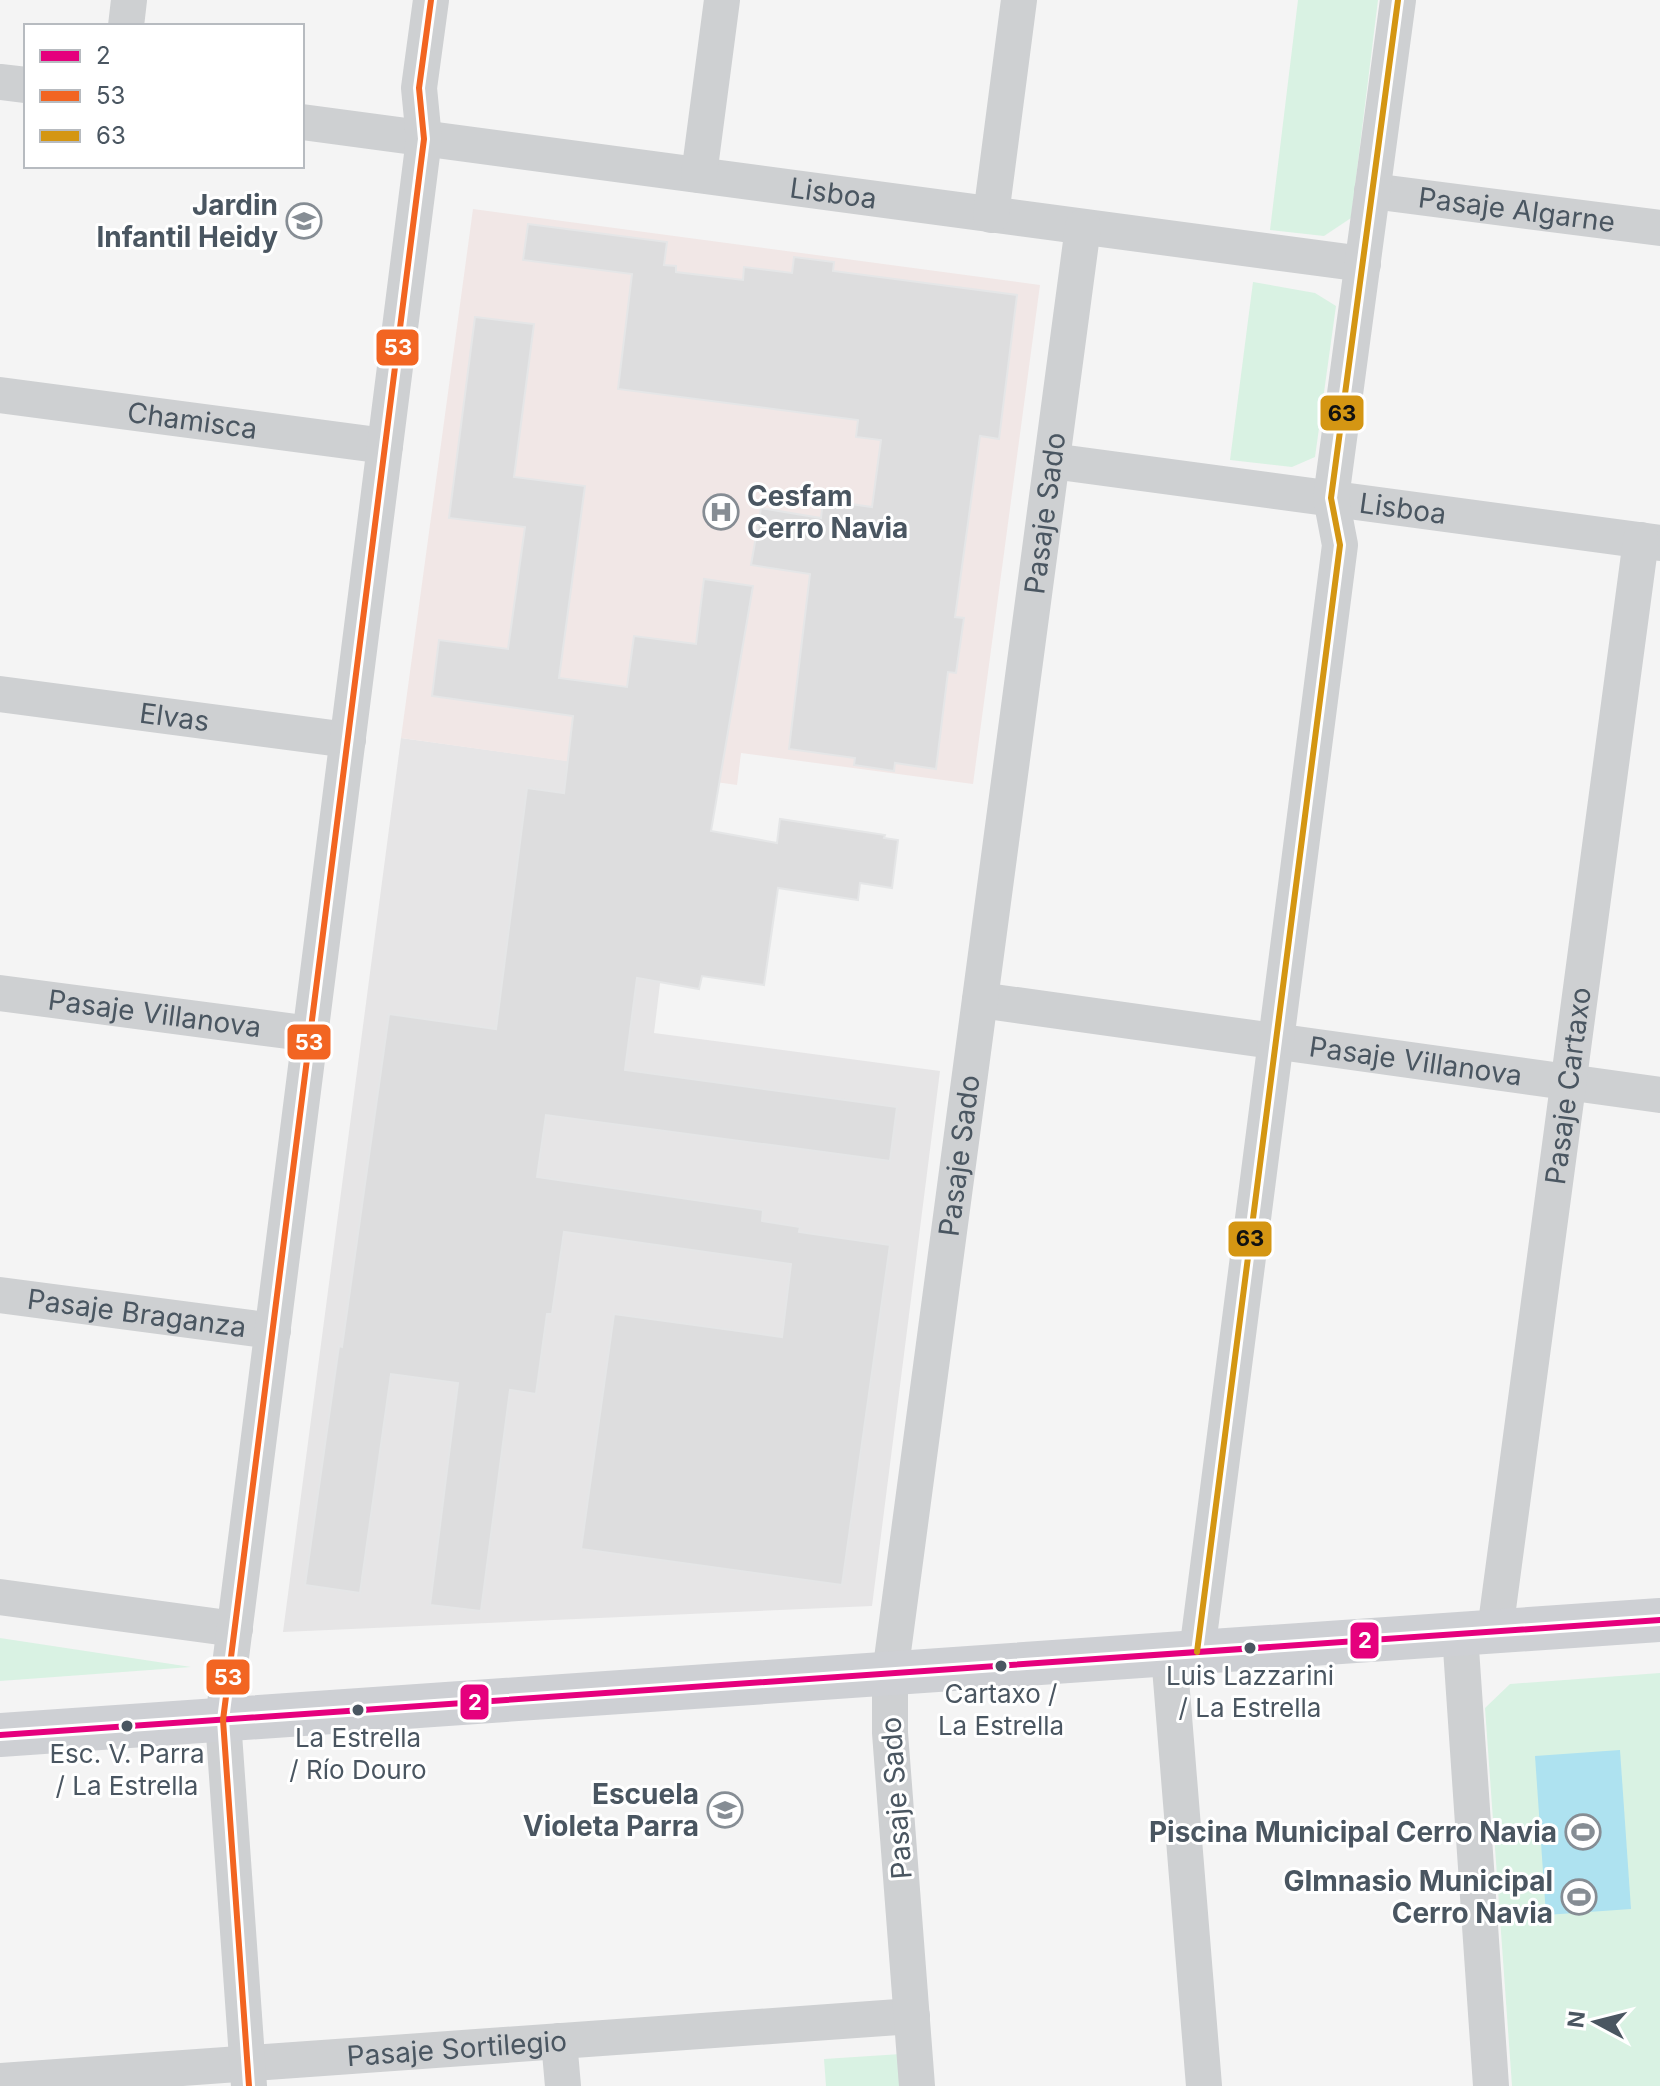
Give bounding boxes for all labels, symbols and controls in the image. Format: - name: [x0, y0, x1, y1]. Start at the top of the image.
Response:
- legend: [24, 24, 304, 168]
- text: 2: [96, 41, 111, 70]
- text: 53: [96, 81, 125, 110]
- text: 63: [96, 121, 126, 150]
- street label: Lisboa: [788, 170, 879, 216]
- street label: Pasaje Algarne: [1416, 180, 1617, 239]
- place label: Jardin Infantil Heidy: [96, 188, 278, 254]
- school or university icon: Jardin Infantil Heidy: [285, 202, 323, 240]
- line badge: 53: [375, 328, 420, 367]
- text: 53: [384, 334, 412, 360]
- line badge: 63: [1319, 394, 1365, 432]
- street label: Chamisca: [125, 395, 259, 446]
- text: 63: [1328, 400, 1356, 426]
- street label: Pasaje Sado: [1017, 430, 1072, 596]
- place label: Cesfam Cerro Navia: [747, 479, 908, 545]
- street label: Lisboa: [1357, 486, 1448, 531]
- hospital icon: Cesfam Cerro Navia: [702, 493, 740, 531]
- street label: Elvas: [138, 696, 211, 738]
- street label: Pasaje Villanova: [46, 983, 263, 1044]
- street label: Pasaje Cartaxo: [1538, 985, 1598, 1187]
- line badge: 53: [286, 1023, 332, 1061]
- text: 53: [295, 1029, 323, 1055]
- street label: Pasaje Villanova: [1307, 1029, 1524, 1093]
- street label: Pasaje Sado: [932, 1073, 987, 1239]
- line badge: 63: [1227, 1220, 1273, 1258]
- text: 63: [1236, 1225, 1264, 1251]
- street label: Pasaje Braganza: [25, 1282, 248, 1344]
- line badge: 2: [1349, 1621, 1380, 1660]
- text: 2: [1358, 1627, 1372, 1653]
- marker: Luis Lazzarini / La Estrella: [1242, 1640, 1258, 1656]
- line badge: 53: [205, 1658, 251, 1696]
- marker: Cartaxo / La Estrella: [993, 1658, 1009, 1674]
- place label: Luis Lazzarini / La Estrella: [1166, 1660, 1334, 1723]
- text: 53: [214, 1664, 242, 1690]
- place label: Cartaxo / La Estrella: [938, 1678, 1064, 1741]
- line badge: 2: [459, 1683, 490, 1721]
- text: 2: [468, 1689, 482, 1715]
- marker: La Estrella / Río Douro: [350, 1702, 366, 1718]
- street label: Pasaje Sado: [873, 1716, 919, 1880]
- marker: Esc. V. Parra / La Estrella: [119, 1718, 135, 1734]
- place label: La Estrella / Río Douro: [289, 1722, 427, 1785]
- place label: Esc. V. Parra / La Estrella: [49, 1738, 205, 1801]
- place label: Escuela Violeta Parra: [523, 1777, 699, 1843]
- school or university icon: Escuela Violeta Parra: [706, 1791, 744, 1829]
- sports icon: Piscina Municipal Cerro Navia: [1564, 1813, 1602, 1851]
- place label: Piscina Municipal Cerro Navia: [1149, 1815, 1557, 1849]
- place label: GImnasio Municipal Cerro Navia: [1283, 1864, 1553, 1930]
- sports icon: GImnasio Municipal Cerro Navia: [1560, 1878, 1598, 1916]
- north arrow: [1556, 1982, 1636, 2062]
- text: N: [1562, 2010, 1590, 2029]
- street label: Pasaje Sortilegio: [346, 2024, 568, 2073]

